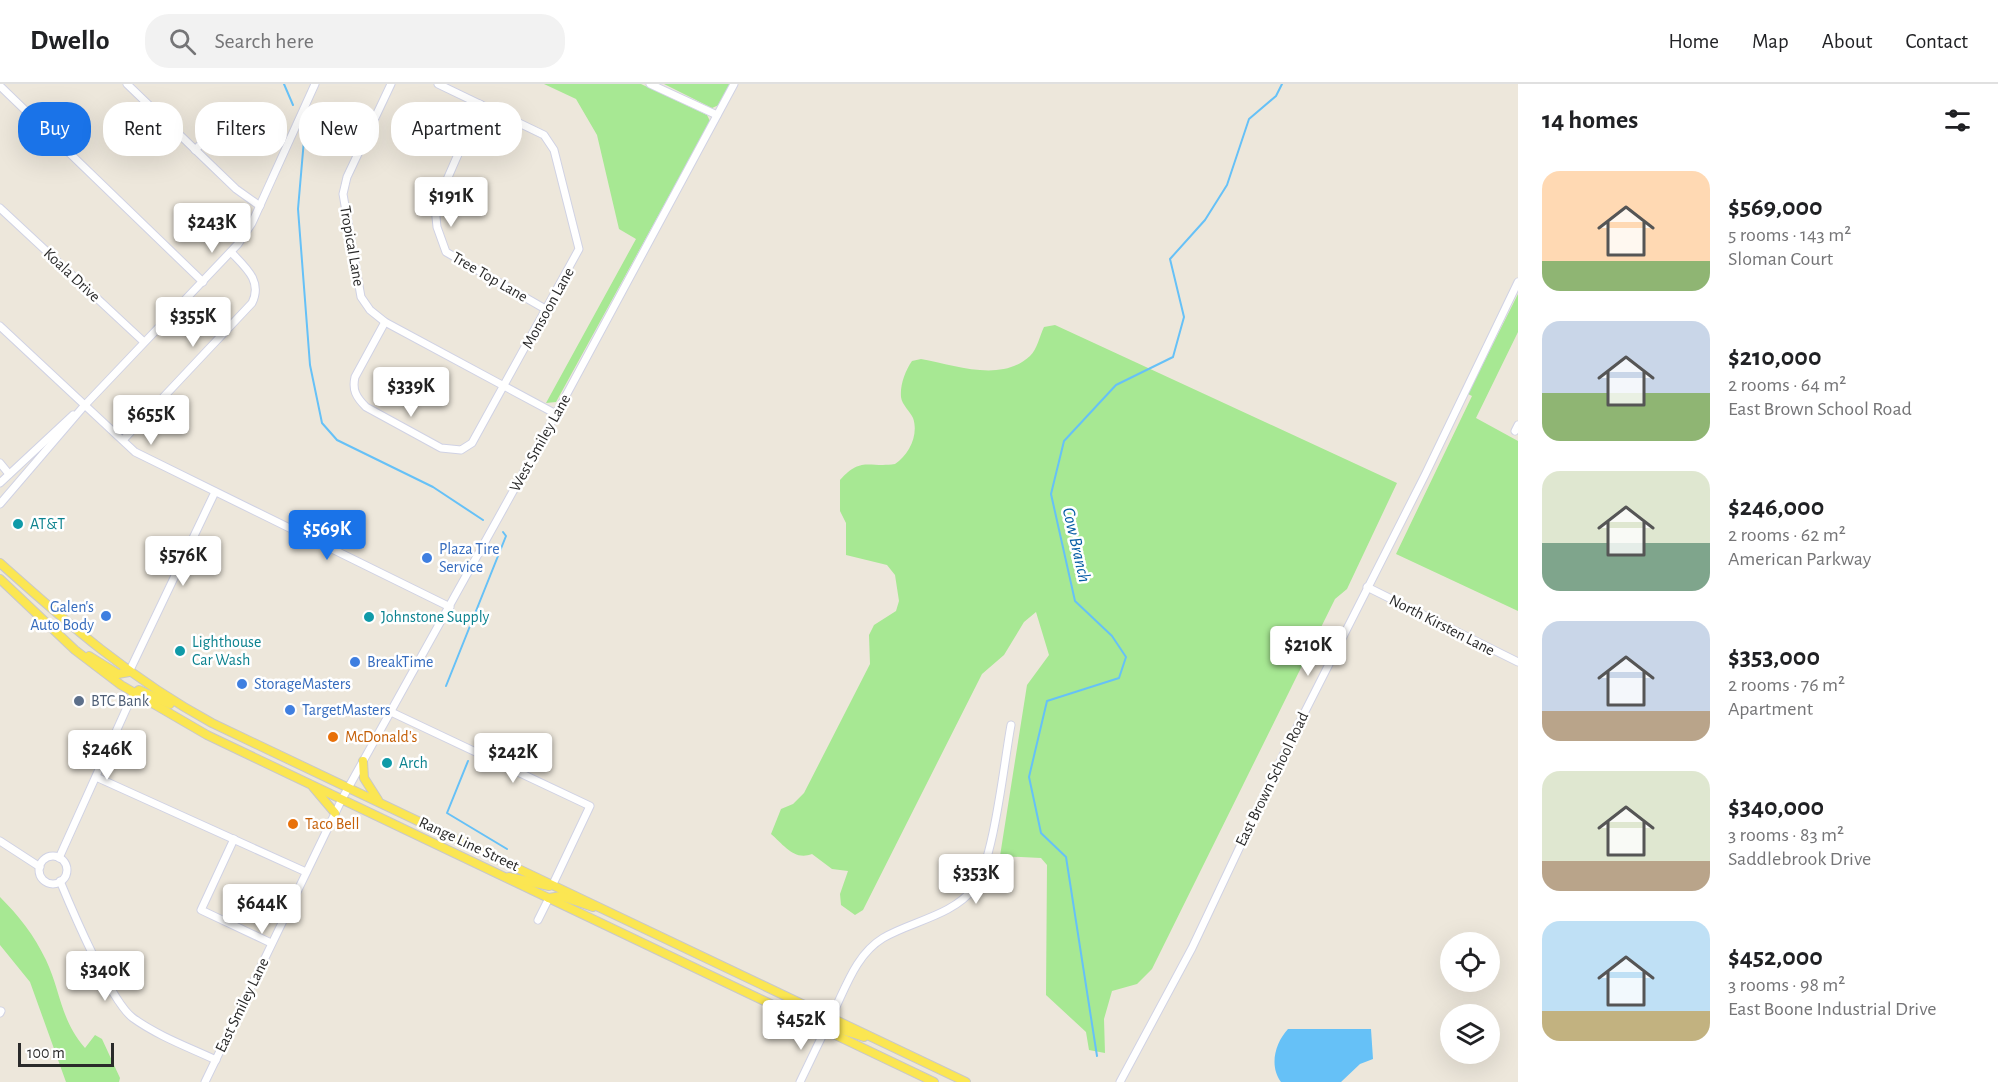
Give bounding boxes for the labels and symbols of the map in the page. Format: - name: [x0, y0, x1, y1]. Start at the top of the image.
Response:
- pin: $191K: [409, 177, 493, 228]
- pin: $243K: [170, 203, 254, 254]
- street label: Tropical Lane: [337, 205, 367, 287]
- street label: Koala Drive: [41, 245, 103, 305]
- street label: Tree Top Lane: [449, 249, 531, 305]
- street label: Monsoon Lane: [519, 265, 577, 351]
- pin: $355K: [151, 297, 235, 348]
- pin: $339K: [369, 367, 453, 418]
- street label: West Smiley Lane: [507, 391, 574, 495]
- pin: $655K: [109, 395, 193, 446]
- water label: Cow Branch: [1059, 506, 1093, 584]
- pin: $569K: [285, 510, 369, 561]
- place label: AT&T: [30, 516, 65, 532]
- marker: AT&T: [11, 517, 25, 531]
- pin: $576K: [141, 536, 225, 587]
- place label: Plaza Tire Service: [439, 541, 500, 575]
- marker: Plaza Tire Service: [420, 551, 434, 565]
- street label: North Kirsten Lane: [1387, 592, 1497, 658]
- place label: Galen's Auto Body: [30, 599, 94, 634]
- marker: Galen's Auto Body: [99, 609, 113, 623]
- place label: Johnstone Supply: [381, 609, 490, 626]
- marker: Johnstone Supply: [362, 610, 376, 624]
- pin: $210K: [1266, 626, 1350, 677]
- place label: Lighthouse Car Wash: [192, 634, 261, 668]
- marker: Lighthouse Car Wash: [173, 644, 187, 658]
- place label: BreakTime: [367, 654, 433, 670]
- marker: BreakTime: [348, 655, 362, 669]
- place label: StorageMasters: [254, 676, 351, 692]
- marker: StorageMasters: [235, 677, 249, 691]
- place label: BTC Bank: [91, 693, 150, 709]
- marker: BTC Bank: [72, 694, 86, 708]
- place label: TargetMasters: [302, 702, 391, 718]
- marker: TargetMasters: [283, 703, 297, 717]
- street label: East Brown School Road: [1233, 709, 1311, 849]
- place label: McDonald's: [345, 729, 418, 745]
- pin: $246K: [65, 730, 149, 781]
- marker: McDonald's: [326, 730, 340, 744]
- pin: $242K: [471, 733, 555, 784]
- place label: Arch: [399, 755, 428, 771]
- marker: Arch: [380, 756, 394, 770]
- street label: Range Line Street: [417, 814, 521, 874]
- place label: Taco Bell: [305, 816, 360, 832]
- marker: Taco Bell: [286, 817, 300, 831]
- pin: $353K: [934, 854, 1018, 905]
- pin: $644K: [220, 884, 304, 935]
- pin: $340K: [63, 951, 147, 1002]
- street label: East Smiley Lane: [212, 955, 273, 1055]
- pin: $452K: [759, 1000, 843, 1051]
- scale bar: [18, 1040, 114, 1068]

